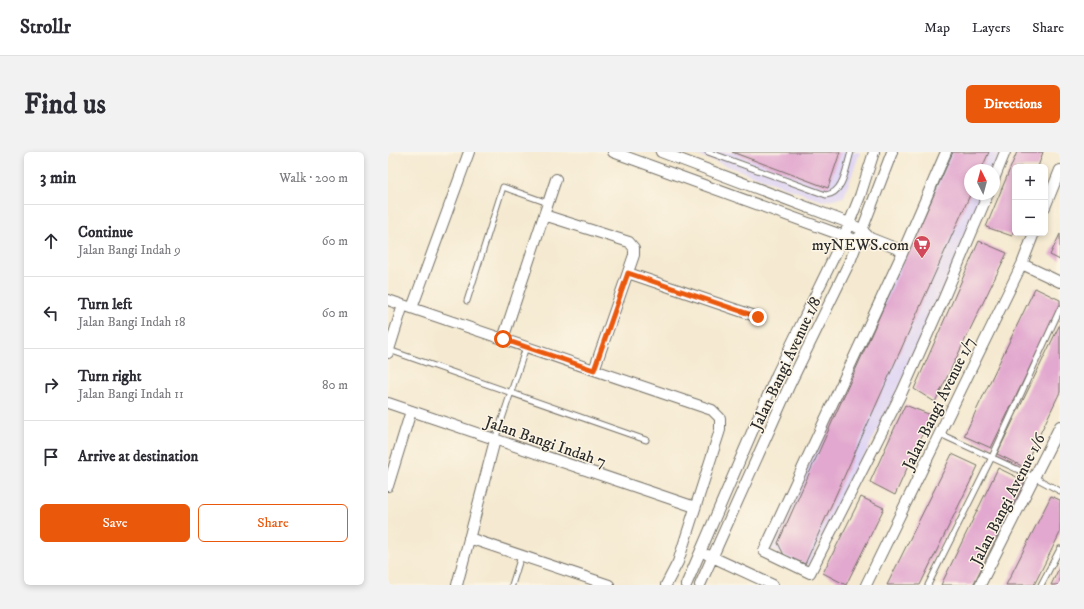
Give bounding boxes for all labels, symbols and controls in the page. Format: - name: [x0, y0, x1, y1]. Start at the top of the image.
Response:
- text: Strollr: [20, 16, 71, 39]
- text: Map: [924, 19, 950, 37]
- text: Layers: [972, 19, 1010, 37]
- text: Share: [1032, 19, 1064, 37]
- button: Directions: [966, 85, 1060, 123]
- text: Find us: [24, 87, 106, 122]
- north arrow: [964, 164, 1000, 200]
- map controls: [1012, 164, 1048, 236]
- button: +: [1012, 164, 1048, 200]
- text: 3 min: [40, 167, 76, 189]
- text: Walk · 200 m: [279, 170, 348, 186]
- button: −: [1012, 200, 1048, 236]
- text: Continue: [78, 223, 133, 242]
- icon: ahead: [40, 230, 62, 252]
- text: 60 m: [322, 233, 348, 249]
- supermarket icon: myNEWS.com: [912, 234, 932, 259]
- place label: myNEWS.com: [812, 235, 909, 255]
- text: Jalan Bangi Indah 9: [78, 242, 181, 258]
- street label: Jalan Bangi Avenue 1/8: [745, 294, 826, 435]
- text: Turn left: [78, 295, 132, 314]
- icon: left: [40, 302, 62, 324]
- text: 60 m: [322, 305, 348, 321]
- route end: [749, 308, 767, 326]
- text: Jalan Bangi Indah 18: [78, 314, 185, 330]
- route start: [494, 330, 512, 348]
- street label: Jalan Bangi Avenue 1/7: [897, 334, 980, 475]
- text: Turn right: [78, 367, 141, 386]
- icon: right: [40, 374, 62, 396]
- text: 80 m: [322, 377, 348, 393]
- text: Jalan Bangi Indah 11: [78, 386, 184, 402]
- street label: Jalan Bangi Indah 7: [481, 411, 609, 472]
- street label: Jalan Bangi Avenue 1/6: [965, 430, 1050, 570]
- icon: arrive: [40, 446, 62, 468]
- text: Arrive at destination: [78, 447, 198, 466]
- button: Save: [40, 504, 190, 542]
- button: Share: [198, 504, 348, 542]

